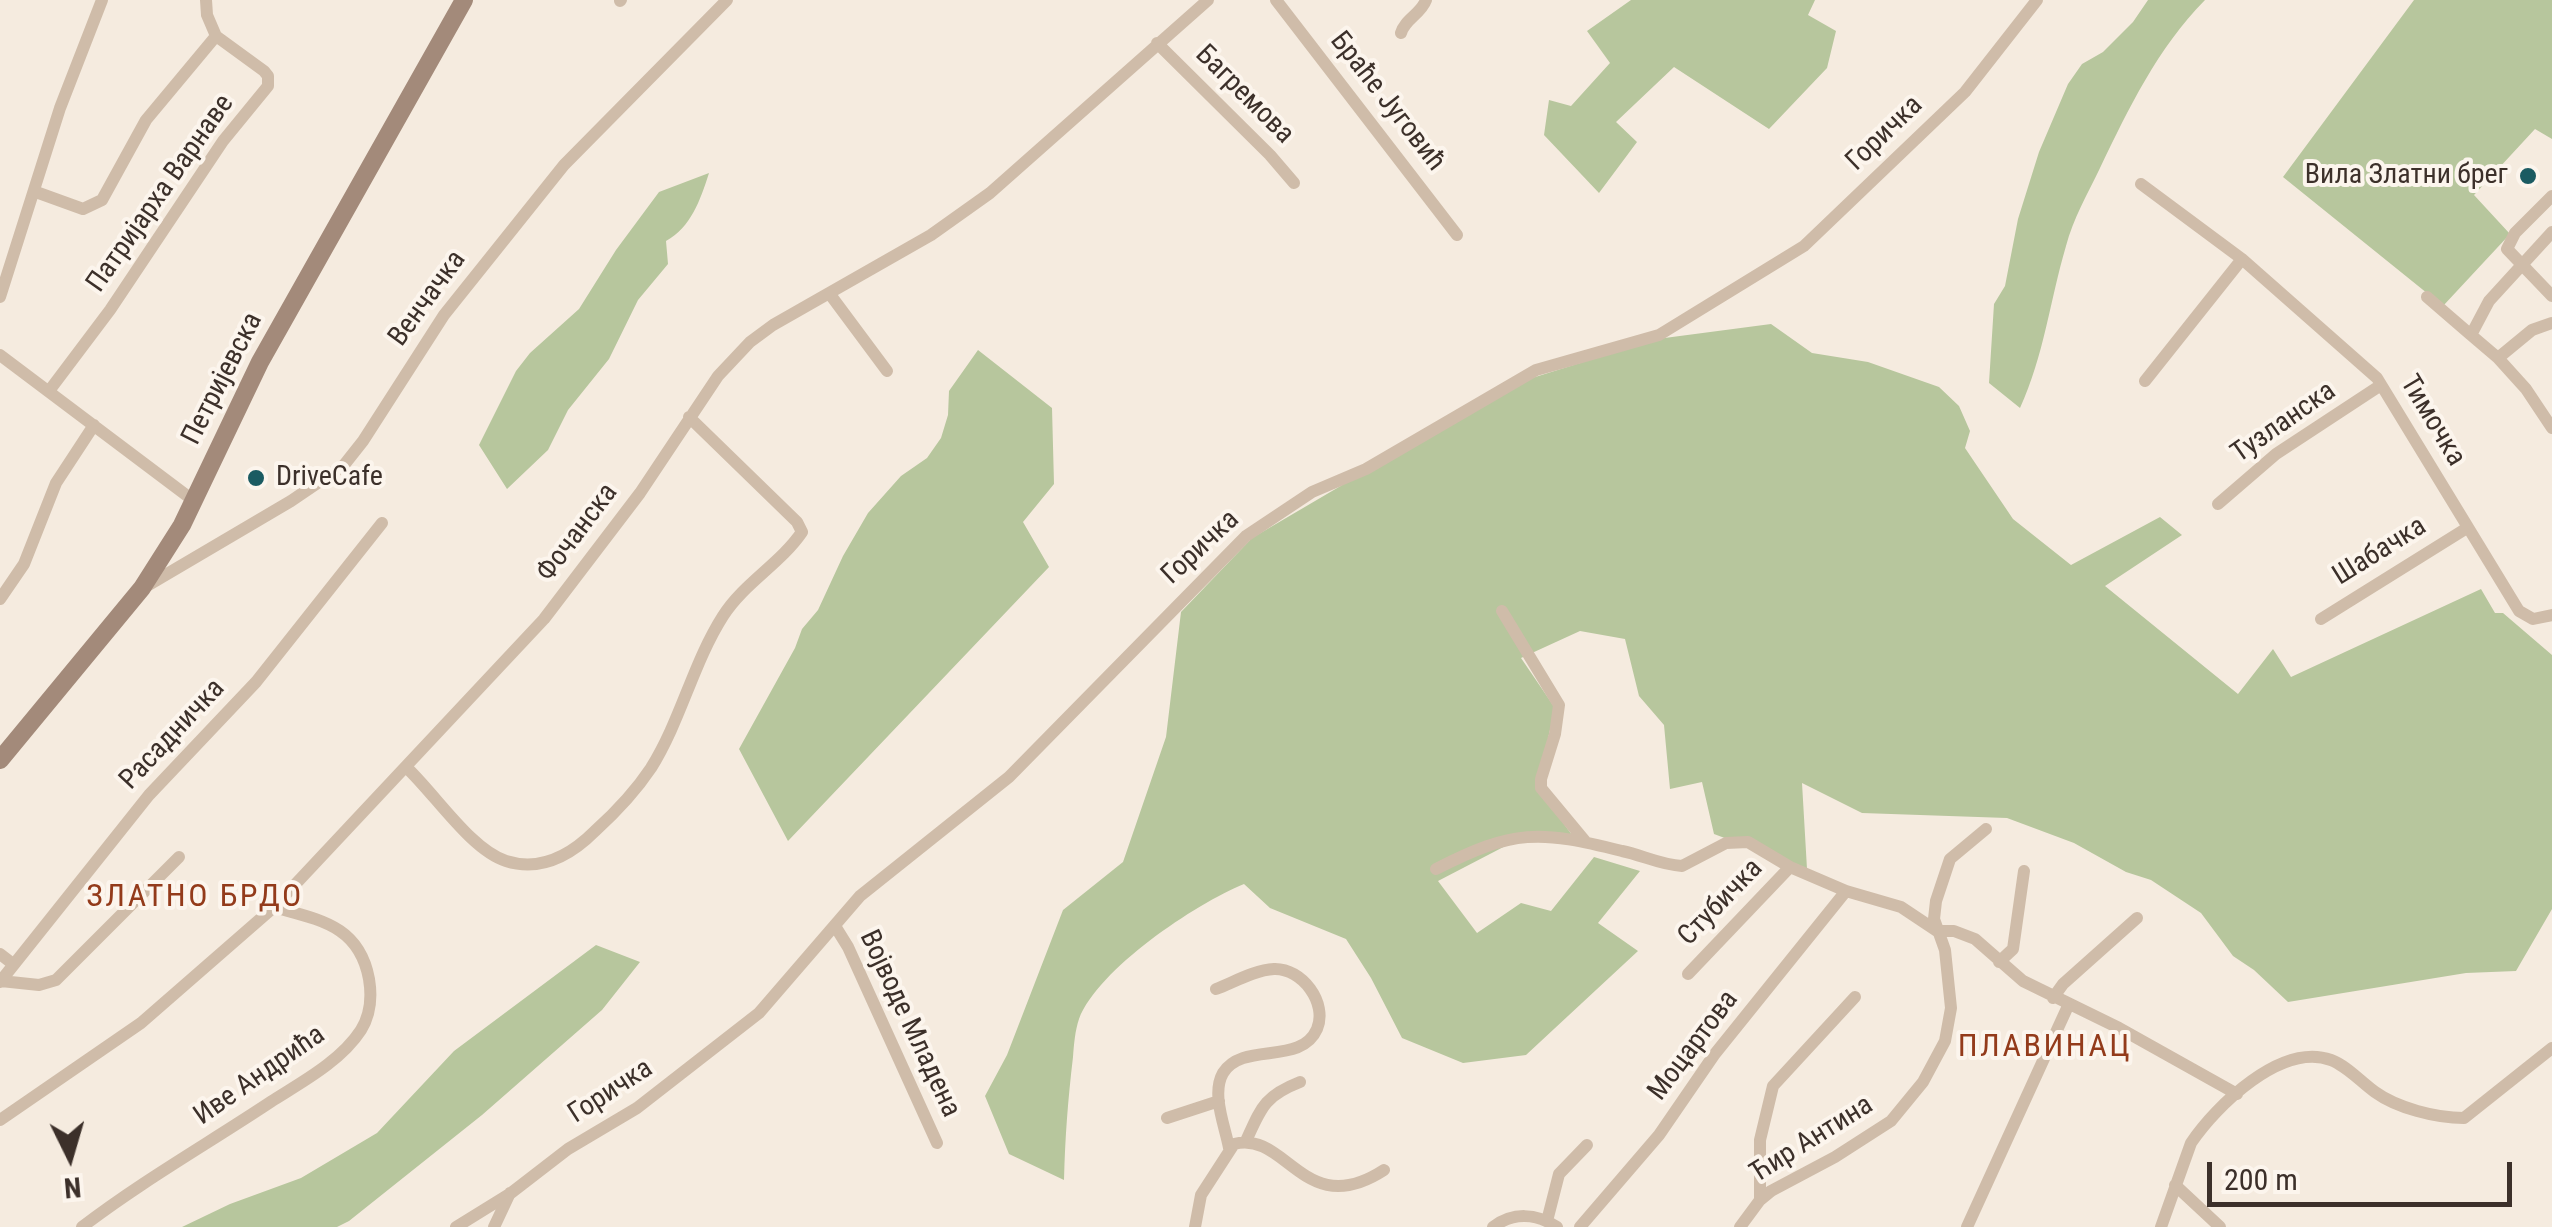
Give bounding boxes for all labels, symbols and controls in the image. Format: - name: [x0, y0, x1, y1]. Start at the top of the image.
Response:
- street label: Браће Југовић: [1322, 26, 1452, 178]
- street label: Багремова: [1188, 39, 1300, 151]
- street label: Патријарха Варнаве: [80, 89, 242, 299]
- street label: Горичка: [1840, 89, 1930, 179]
- place label: Вила Златни брег: [2305, 159, 2508, 193]
- marker: Вила Златни брег: [2517, 165, 2539, 187]
- street label: Венчачка: [382, 245, 474, 353]
- street label: Петријевска: [175, 307, 271, 451]
- street label: Тимочка: [2392, 370, 2472, 472]
- street label: Тузланска: [2225, 375, 2343, 471]
- place label: DriveCafe: [276, 461, 383, 495]
- marker: DriveCafe: [245, 467, 267, 489]
- street label: Фочанска: [530, 477, 626, 589]
- street label: Горичка: [1155, 504, 1247, 592]
- street label: Шабачка: [2327, 510, 2433, 594]
- street label: Расадничка: [113, 673, 233, 797]
- street label: Стубичка: [1672, 853, 1770, 953]
- district label: ЗЛАТНО БРДО: [86, 879, 304, 917]
- street label: Војводе Младена: [851, 925, 967, 1123]
- street label: Моцартова: [1642, 984, 1746, 1108]
- street label: Иве Андрића: [188, 1019, 332, 1133]
- district label: ПЛАВИНАЦ: [1958, 1029, 2132, 1067]
- street label: Горичка: [563, 1052, 659, 1132]
- street label: Ћир Антина: [1744, 1089, 1880, 1191]
- north arrow: [20, 1107, 120, 1207]
- scale bar: [2212, 1142, 2517, 1204]
- text: 200 m: [2224, 1162, 2298, 1197]
- text: N: [63, 1170, 83, 1205]

